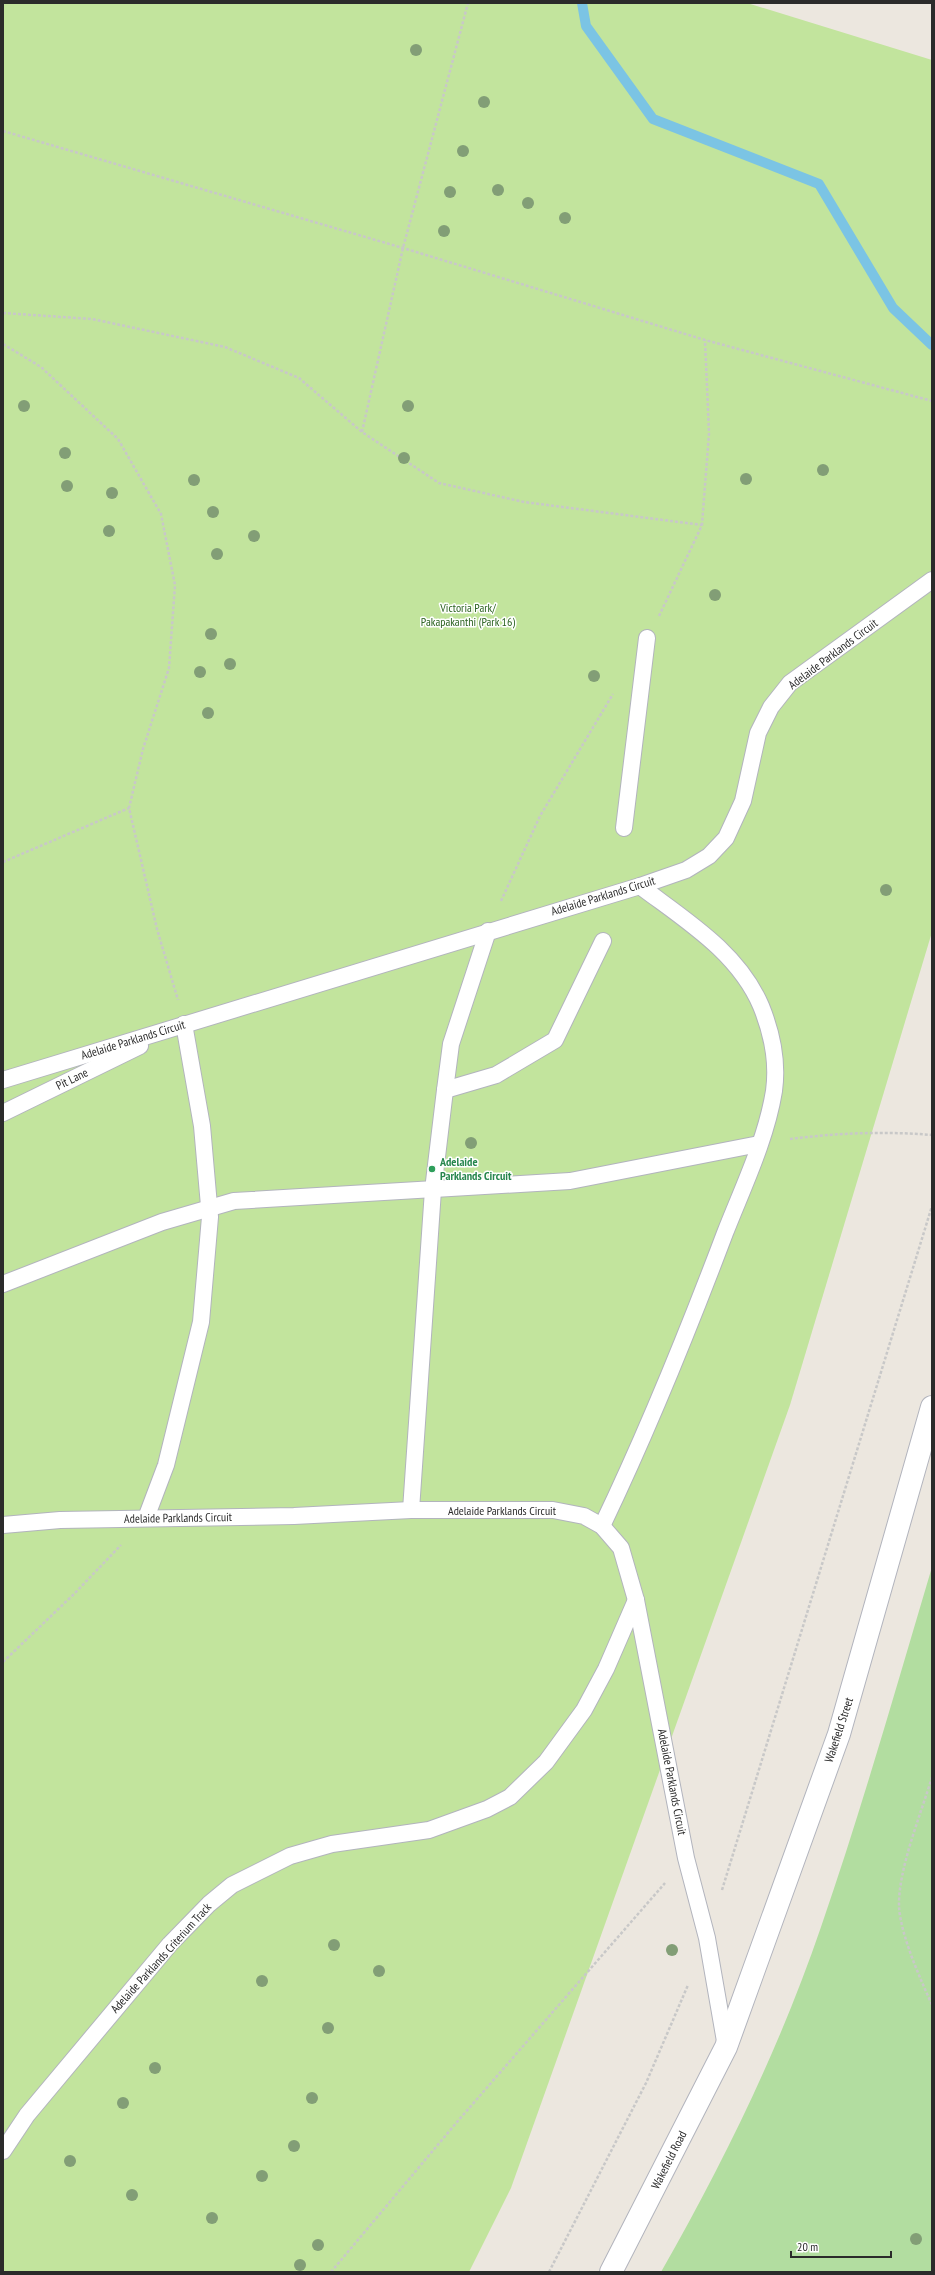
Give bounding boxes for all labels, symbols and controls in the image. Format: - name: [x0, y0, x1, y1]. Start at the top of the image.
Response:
- park label: Victoria Park/ Pakapakanthi (Park 16): [421, 600, 515, 629]
- street label: Adelaide Parklands Circuit: [785, 615, 881, 692]
- street label: Adelaide Parklands Circuit: [549, 872, 657, 918]
- street label: Adelaide Parklands Circuit: [79, 1016, 187, 1062]
- street label: Pit Lane: [53, 1064, 90, 1093]
- place label: Adelaide Parklands Circuit: [439, 1154, 512, 1183]
- marker: Adelaide Parklands Circuit: [427, 1164, 437, 1174]
- street label: Adelaide Parklands Circuit: [448, 1503, 557, 1518]
- street label: Adelaide Parklands Circuit: [124, 1509, 233, 1526]
- street label: Wakefield Street: [821, 1695, 856, 1764]
- street label: Adelaide Parklands Circuit: [655, 1727, 690, 1837]
- street label: Adelaide Parklands Criterium Track: [107, 1899, 214, 2016]
- street label: Wakefield Road: [648, 2128, 690, 2191]
- scale bar: [791, 2233, 891, 2259]
- text: 20 m: [797, 2239, 818, 2254]

